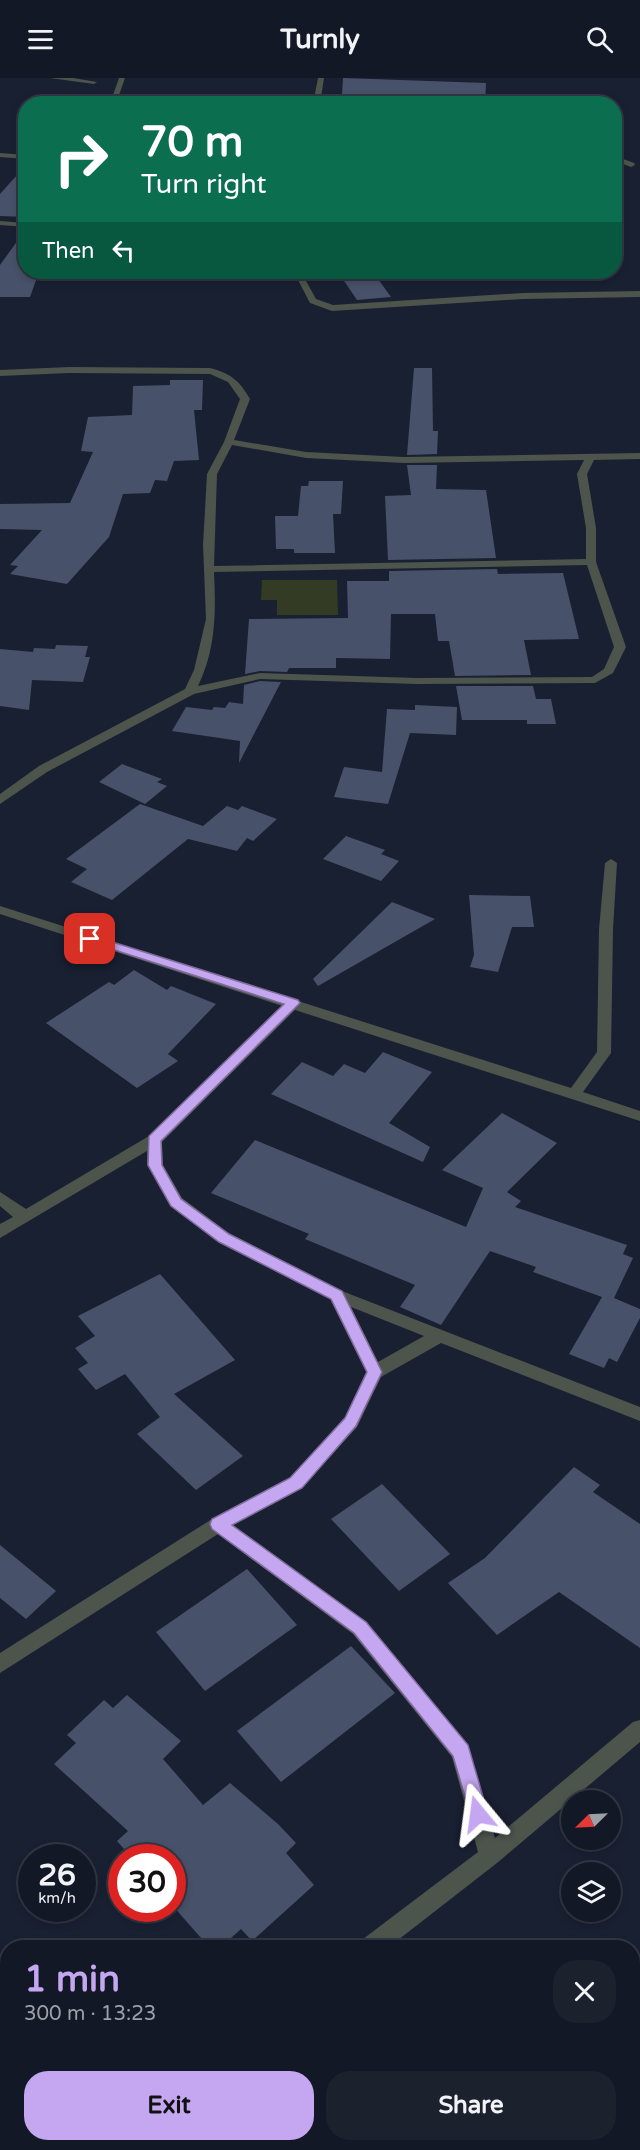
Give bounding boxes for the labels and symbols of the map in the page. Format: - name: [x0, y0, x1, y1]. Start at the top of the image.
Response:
- pin: [64, 913, 115, 964]
- position arrow: [446, 1782, 510, 1846]
- north arrow: [561, 1790, 621, 1850]
- speed limit sign: 30: [108, 1844, 186, 1922]

